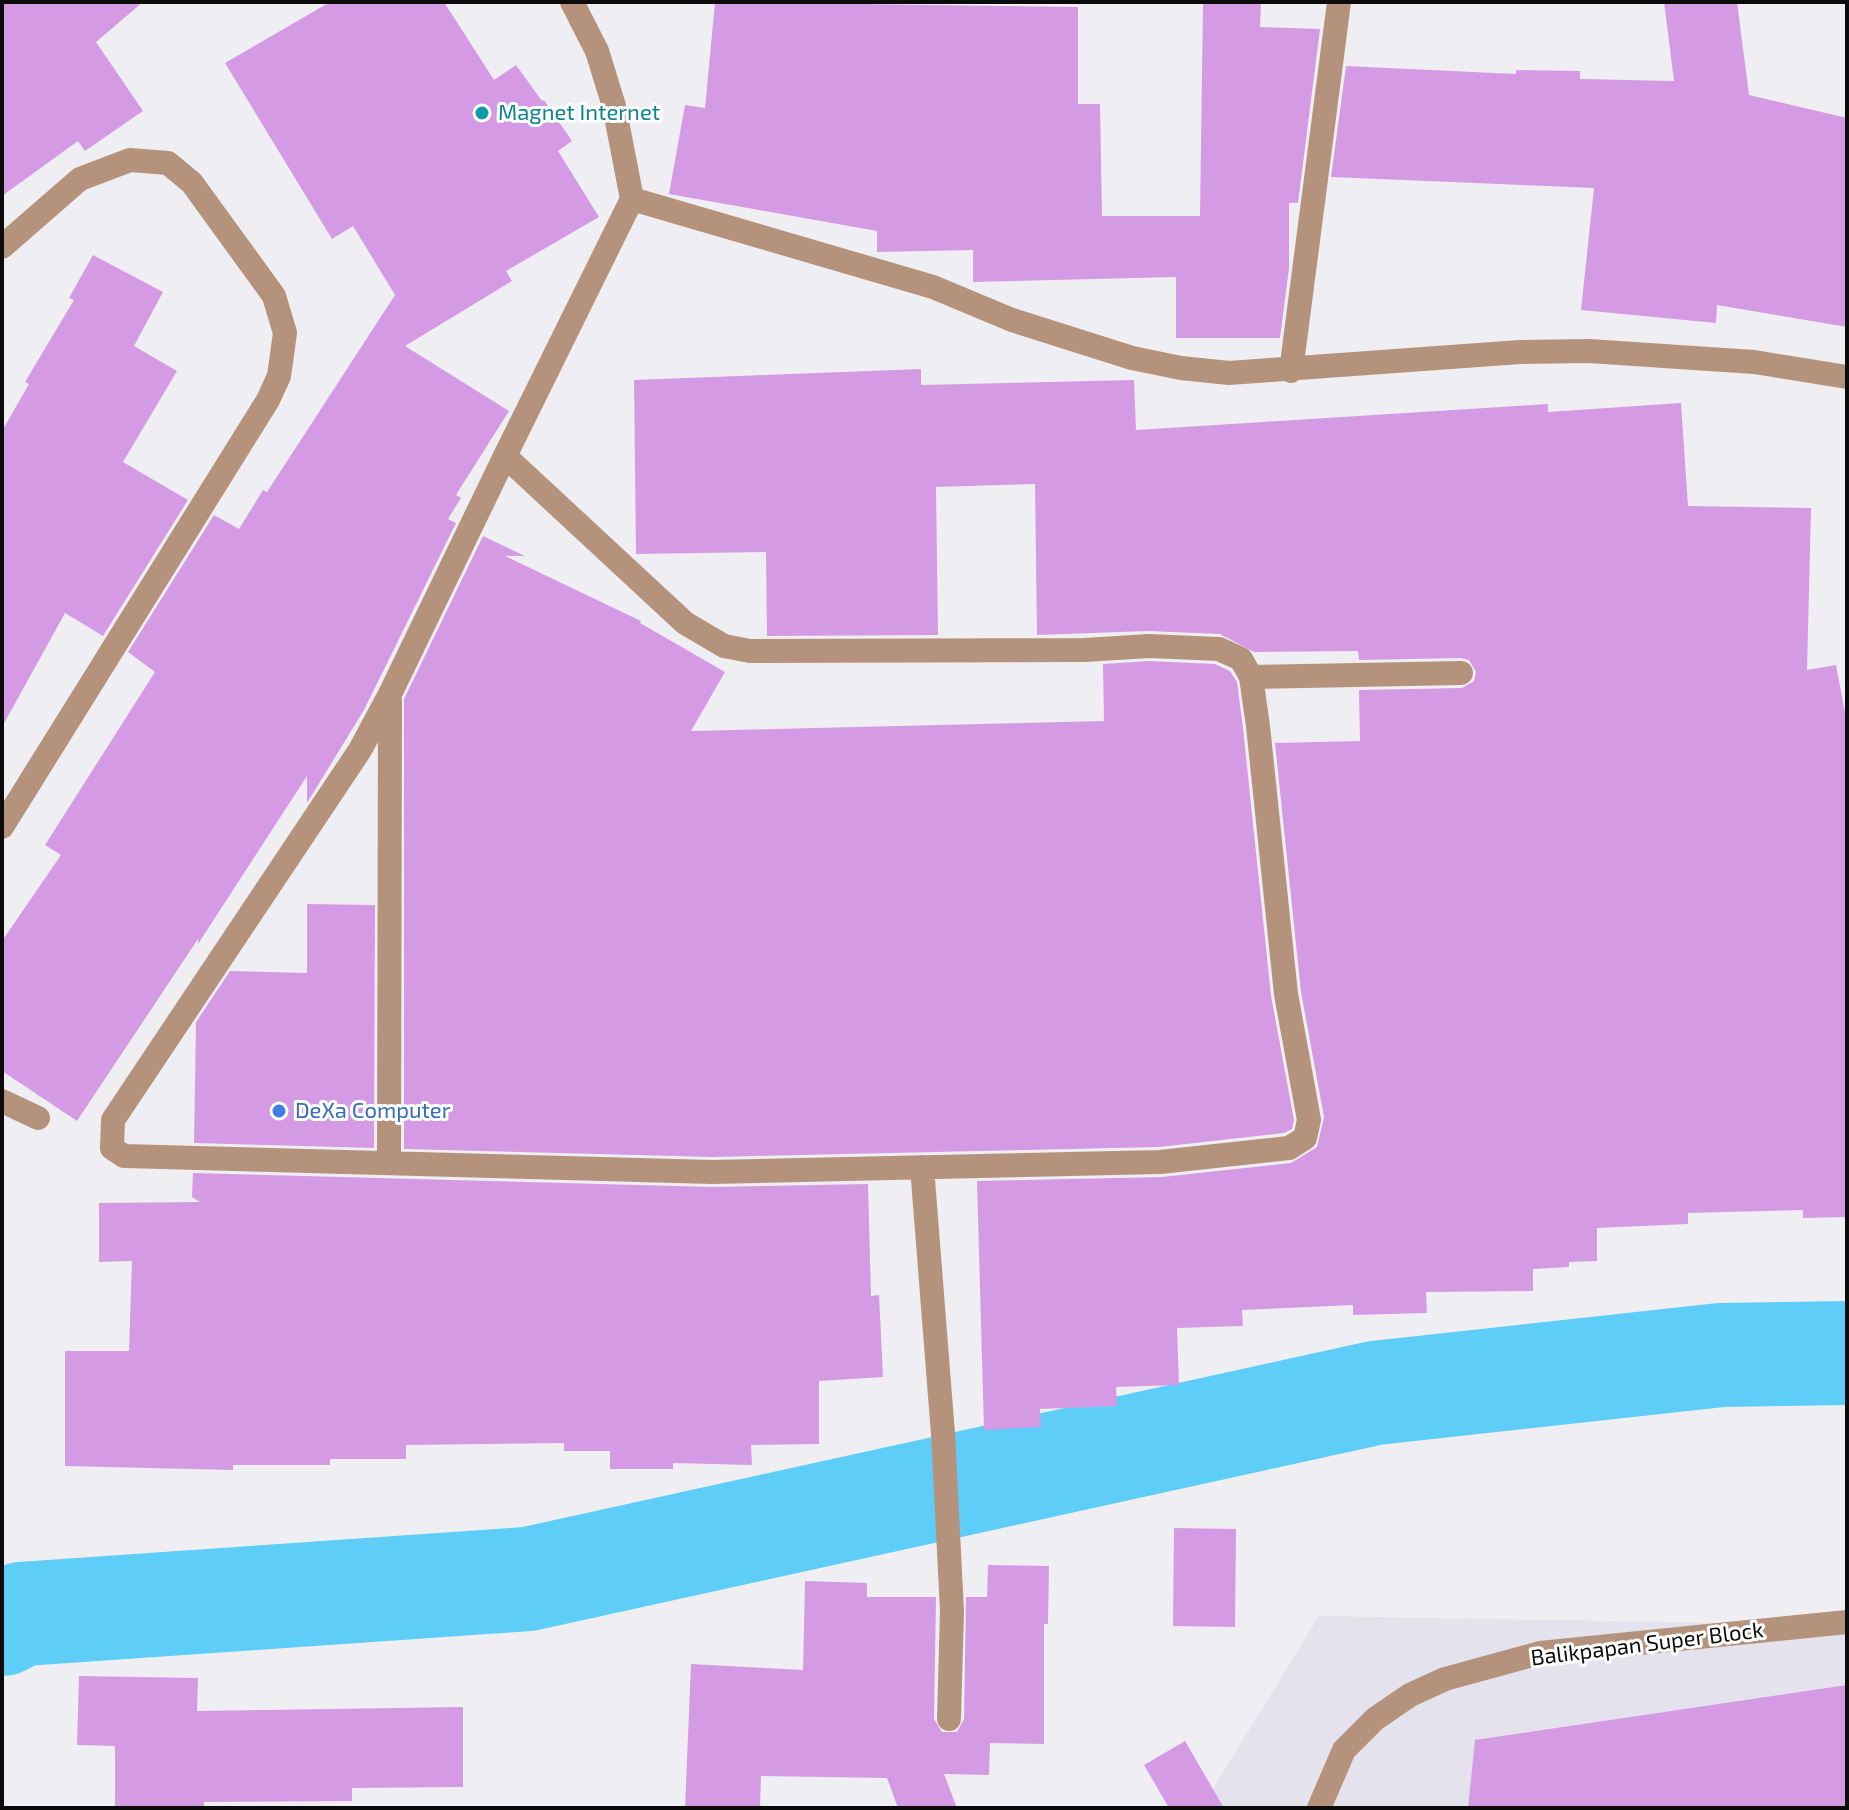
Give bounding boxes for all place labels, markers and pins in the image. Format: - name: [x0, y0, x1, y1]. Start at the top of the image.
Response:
- place label: Magnet Internet: [498, 100, 660, 126]
- marker: Magnet Internet: [473, 104, 491, 122]
- place label: DeXa Computer: [295, 1098, 450, 1124]
- marker: DeXa Computer: [270, 1102, 288, 1120]

